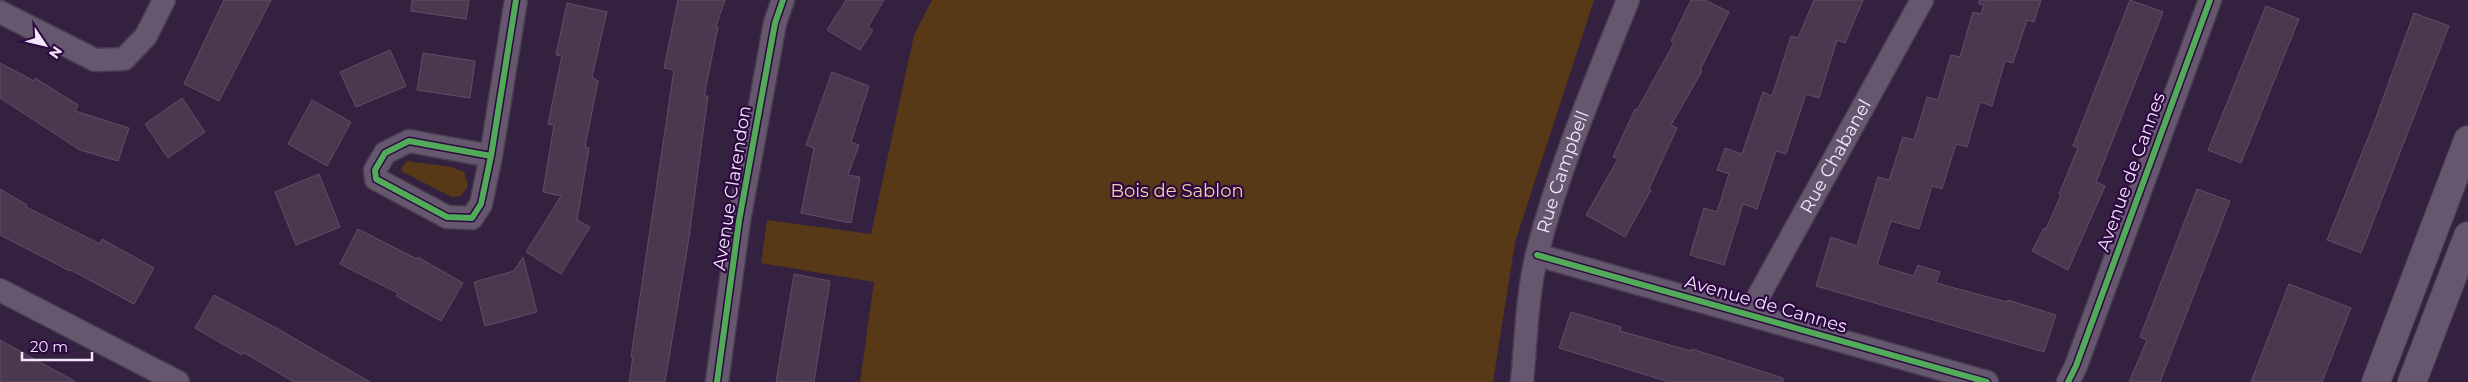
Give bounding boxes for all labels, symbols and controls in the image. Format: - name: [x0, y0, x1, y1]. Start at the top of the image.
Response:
- north arrow: [20, 20, 70, 70]
- text: N: [45, 43, 66, 62]
- street label: Avenue de Cannes: [2092, 89, 2170, 255]
- street label: Rue Chabanel: [1795, 96, 1876, 217]
- street label: Avenue Clarendon: [708, 104, 756, 272]
- street label: Rue Campbell: [1532, 108, 1594, 236]
- park label: Bois de Sablon: [1110, 180, 1244, 202]
- street label: Avenue de Cannes: [1682, 270, 1850, 338]
- scale bar: [22, 330, 92, 362]
- text: 20 m: [30, 337, 68, 356]

